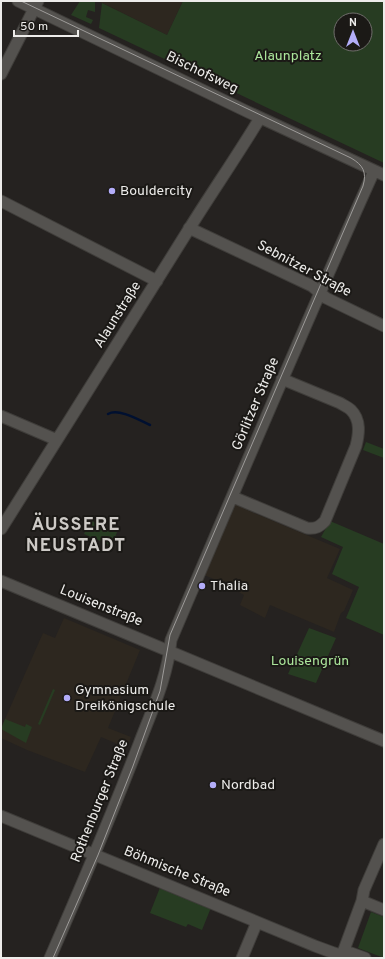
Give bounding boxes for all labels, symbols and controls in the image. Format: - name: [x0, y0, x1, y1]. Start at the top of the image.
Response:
- scale bar: [14, 12, 78, 38]
- north arrow: [333, 12, 373, 52]
- text: N: [349, 16, 357, 30]
- text: 50 m: [20, 19, 48, 35]
- street label: Bischofsweg: [163, 48, 241, 98]
- park label: Alaunplatz: [254, 48, 322, 65]
- place label: Bouldercity: [120, 183, 192, 200]
- marker: Bouldercity: [107, 186, 117, 196]
- street label: Sebnitzer Straße: [254, 237, 354, 301]
- street label: Alaunstraße: [91, 279, 145, 351]
- street label: Görlitzer Straße: [229, 355, 283, 453]
- district label: ÄUSSERE NEUSTADT: [26, 512, 126, 558]
- place label: Thalia: [210, 578, 248, 595]
- marker: Thalia: [197, 581, 207, 591]
- street label: Louisenstraße: [57, 582, 145, 630]
- park label: Louisengrün: [271, 653, 349, 670]
- place label: Gymnasium Dreikönigschule: [75, 682, 175, 715]
- marker: Gymnasium Dreikönigschule: [62, 693, 72, 703]
- street label: Rothenburger Straße: [68, 737, 132, 865]
- place label: Nordbad: [221, 777, 275, 794]
- marker: Nordbad: [208, 780, 218, 790]
- street label: Böhmische Straße: [121, 843, 233, 901]

